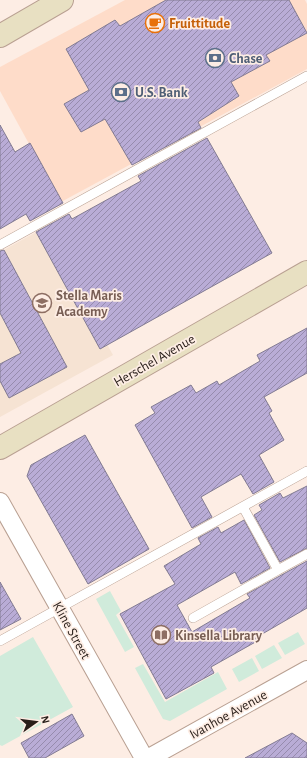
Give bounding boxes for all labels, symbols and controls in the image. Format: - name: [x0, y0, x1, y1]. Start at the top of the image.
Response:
- cafe icon: Fruittitude: [144, 12, 166, 34]
- place label: Fruittitude: [169, 17, 230, 31]
- bank icon: Chase: [204, 47, 226, 69]
- place label: Chase: [229, 52, 263, 66]
- bank icon: U.S. Bank: [110, 81, 132, 103]
- place label: U.S. Bank: [135, 86, 188, 100]
- place label: Stella Maris Academy: [56, 289, 122, 319]
- school or university icon: Stella Maris Academy: [31, 292, 53, 314]
- street label: Herschel Avenue: [112, 332, 197, 390]
- street label: Kline Street: [50, 599, 93, 662]
- library icon: Kinsella Library: [150, 624, 172, 646]
- place label: Kinsella Library: [175, 629, 263, 643]
- street label: Ivanhoe Avenue: [187, 688, 270, 742]
- north arrow: [16, 702, 56, 742]
- text: N: [39, 715, 51, 725]

